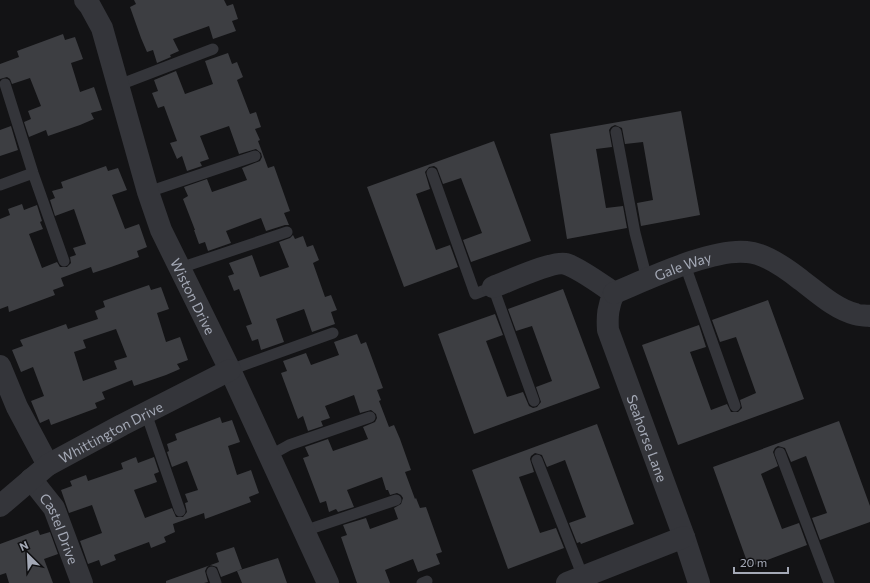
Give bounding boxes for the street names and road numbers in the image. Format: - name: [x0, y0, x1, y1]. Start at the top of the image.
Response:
- street label: Gale Way: [652, 248, 713, 284]
- street label: Wiston Drive: [168, 255, 219, 337]
- street label: Seahorse Lane: [624, 392, 671, 484]
- street label: Whittington Drive: [56, 397, 165, 466]
- street label: Castel Drive: [37, 489, 83, 566]

